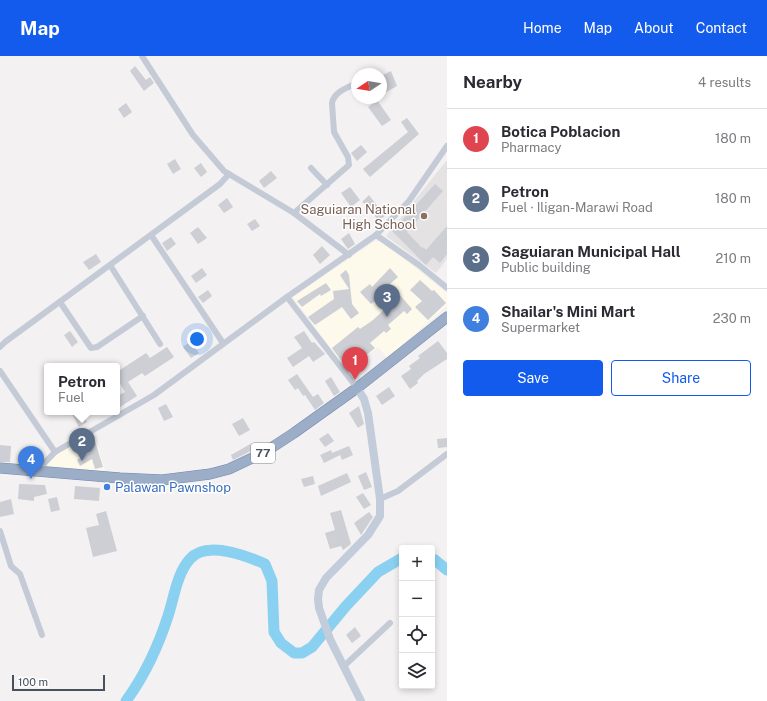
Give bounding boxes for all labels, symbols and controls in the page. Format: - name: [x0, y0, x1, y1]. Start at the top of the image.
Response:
- text: Map: [20, 17, 60, 39]
- text: Home: [523, 20, 562, 36]
- text: Map: [584, 20, 612, 36]
- text: About: [634, 20, 674, 36]
- text: Contact: [696, 20, 747, 36]
- north arrow: [351, 68, 387, 104]
- text: Nearby: [463, 72, 522, 92]
- text: 4 results: [698, 75, 751, 90]
- text: Botica Poblacion: [501, 123, 620, 140]
- text: 1: [473, 131, 479, 146]
- text: 180 m: [715, 131, 751, 146]
- text: Pharmacy: [501, 140, 561, 155]
- text: Petron: [501, 183, 549, 200]
- text: 2: [472, 191, 480, 206]
- text: 180 m: [715, 191, 751, 206]
- text: Fuel · Iligan-Marawi Road: [501, 200, 653, 215]
- place label: Saguiaran National High School: [301, 202, 416, 232]
- marker: Saguiaran National High School: [419, 211, 429, 221]
- text: Saguiaran Municipal Hall: [501, 243, 681, 260]
- text: 3: [472, 251, 480, 266]
- text: 210 m: [716, 251, 751, 266]
- text: Public building: [501, 260, 591, 275]
- pin: 3: [374, 284, 400, 317]
- text: Shailar's Mini Mart: [501, 303, 635, 320]
- text: 4: [472, 311, 480, 326]
- text: 230 m: [713, 311, 751, 326]
- text: Supermarket: [501, 320, 580, 335]
- your location: [187, 329, 207, 349]
- pin: 1: [342, 347, 368, 380]
- button: Save: [463, 360, 603, 396]
- button: Share: [611, 360, 751, 396]
- popup: [44, 363, 120, 415]
- text: Petron: [58, 373, 106, 390]
- text: Fuel: [58, 390, 85, 405]
- pin: 2: [69, 428, 95, 461]
- road number: 77: [251, 443, 275, 463]
- pin: 4: [18, 446, 44, 479]
- place label: Palawan Pawnshop: [115, 480, 231, 495]
- marker: Palawan Pawnshop: [102, 482, 112, 492]
- map controls: [399, 545, 435, 689]
- button: +: [399, 545, 435, 581]
- button: −: [399, 581, 435, 617]
- button: locate: [399, 617, 435, 653]
- button: layers: [399, 653, 435, 689]
- scale bar: [12, 673, 105, 692]
- text: 100 m: [18, 676, 48, 688]

